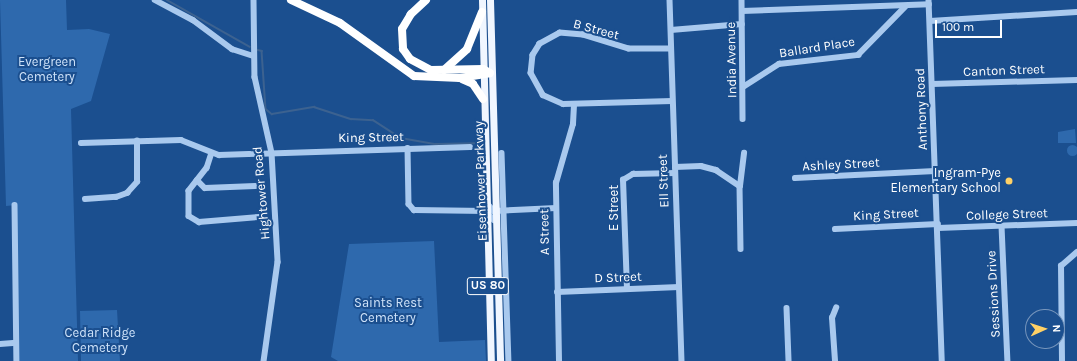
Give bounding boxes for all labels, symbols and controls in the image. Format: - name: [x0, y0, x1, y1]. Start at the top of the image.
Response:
- scale bar: [937, 12, 1004, 38]
- street label: B Street: [571, 16, 621, 44]
- text: 100 m: [942, 20, 974, 34]
- street label: India Avenue: [724, 22, 740, 98]
- street label: Ballard Place: [778, 34, 856, 62]
- park label: Evergreen Cemetery: [18, 55, 76, 86]
- street label: Canton Street: [963, 62, 1045, 80]
- street label: Anthony Road: [913, 68, 931, 150]
- street label: Eisenhower Parkway: [471, 121, 491, 241]
- street label: King Street: [338, 130, 404, 146]
- street label: Hightower Road: [250, 146, 274, 240]
- street label: Ell Street: [655, 154, 673, 208]
- street label: Ashley Street: [802, 155, 880, 175]
- place label: Ingram-Pye Elementary School: [891, 166, 1001, 197]
- marker: Ingram-Pye Elementary School: [1004, 176, 1014, 186]
- street label: E Street: [606, 185, 622, 231]
- street label: King Street: [853, 205, 919, 225]
- street label: College Street: [966, 206, 1048, 224]
- street label: A Street: [537, 209, 553, 255]
- street label: Sessions Drive: [984, 250, 1004, 338]
- street label: D Street: [594, 269, 642, 287]
- road number: US 80: [466, 276, 510, 296]
- park label: Saints Rest Cemetery: [354, 296, 422, 327]
- north arrow: [1025, 309, 1065, 349]
- text: N: [1050, 324, 1063, 333]
- park label: Cedar Ridge Cemetery: [65, 326, 135, 357]

